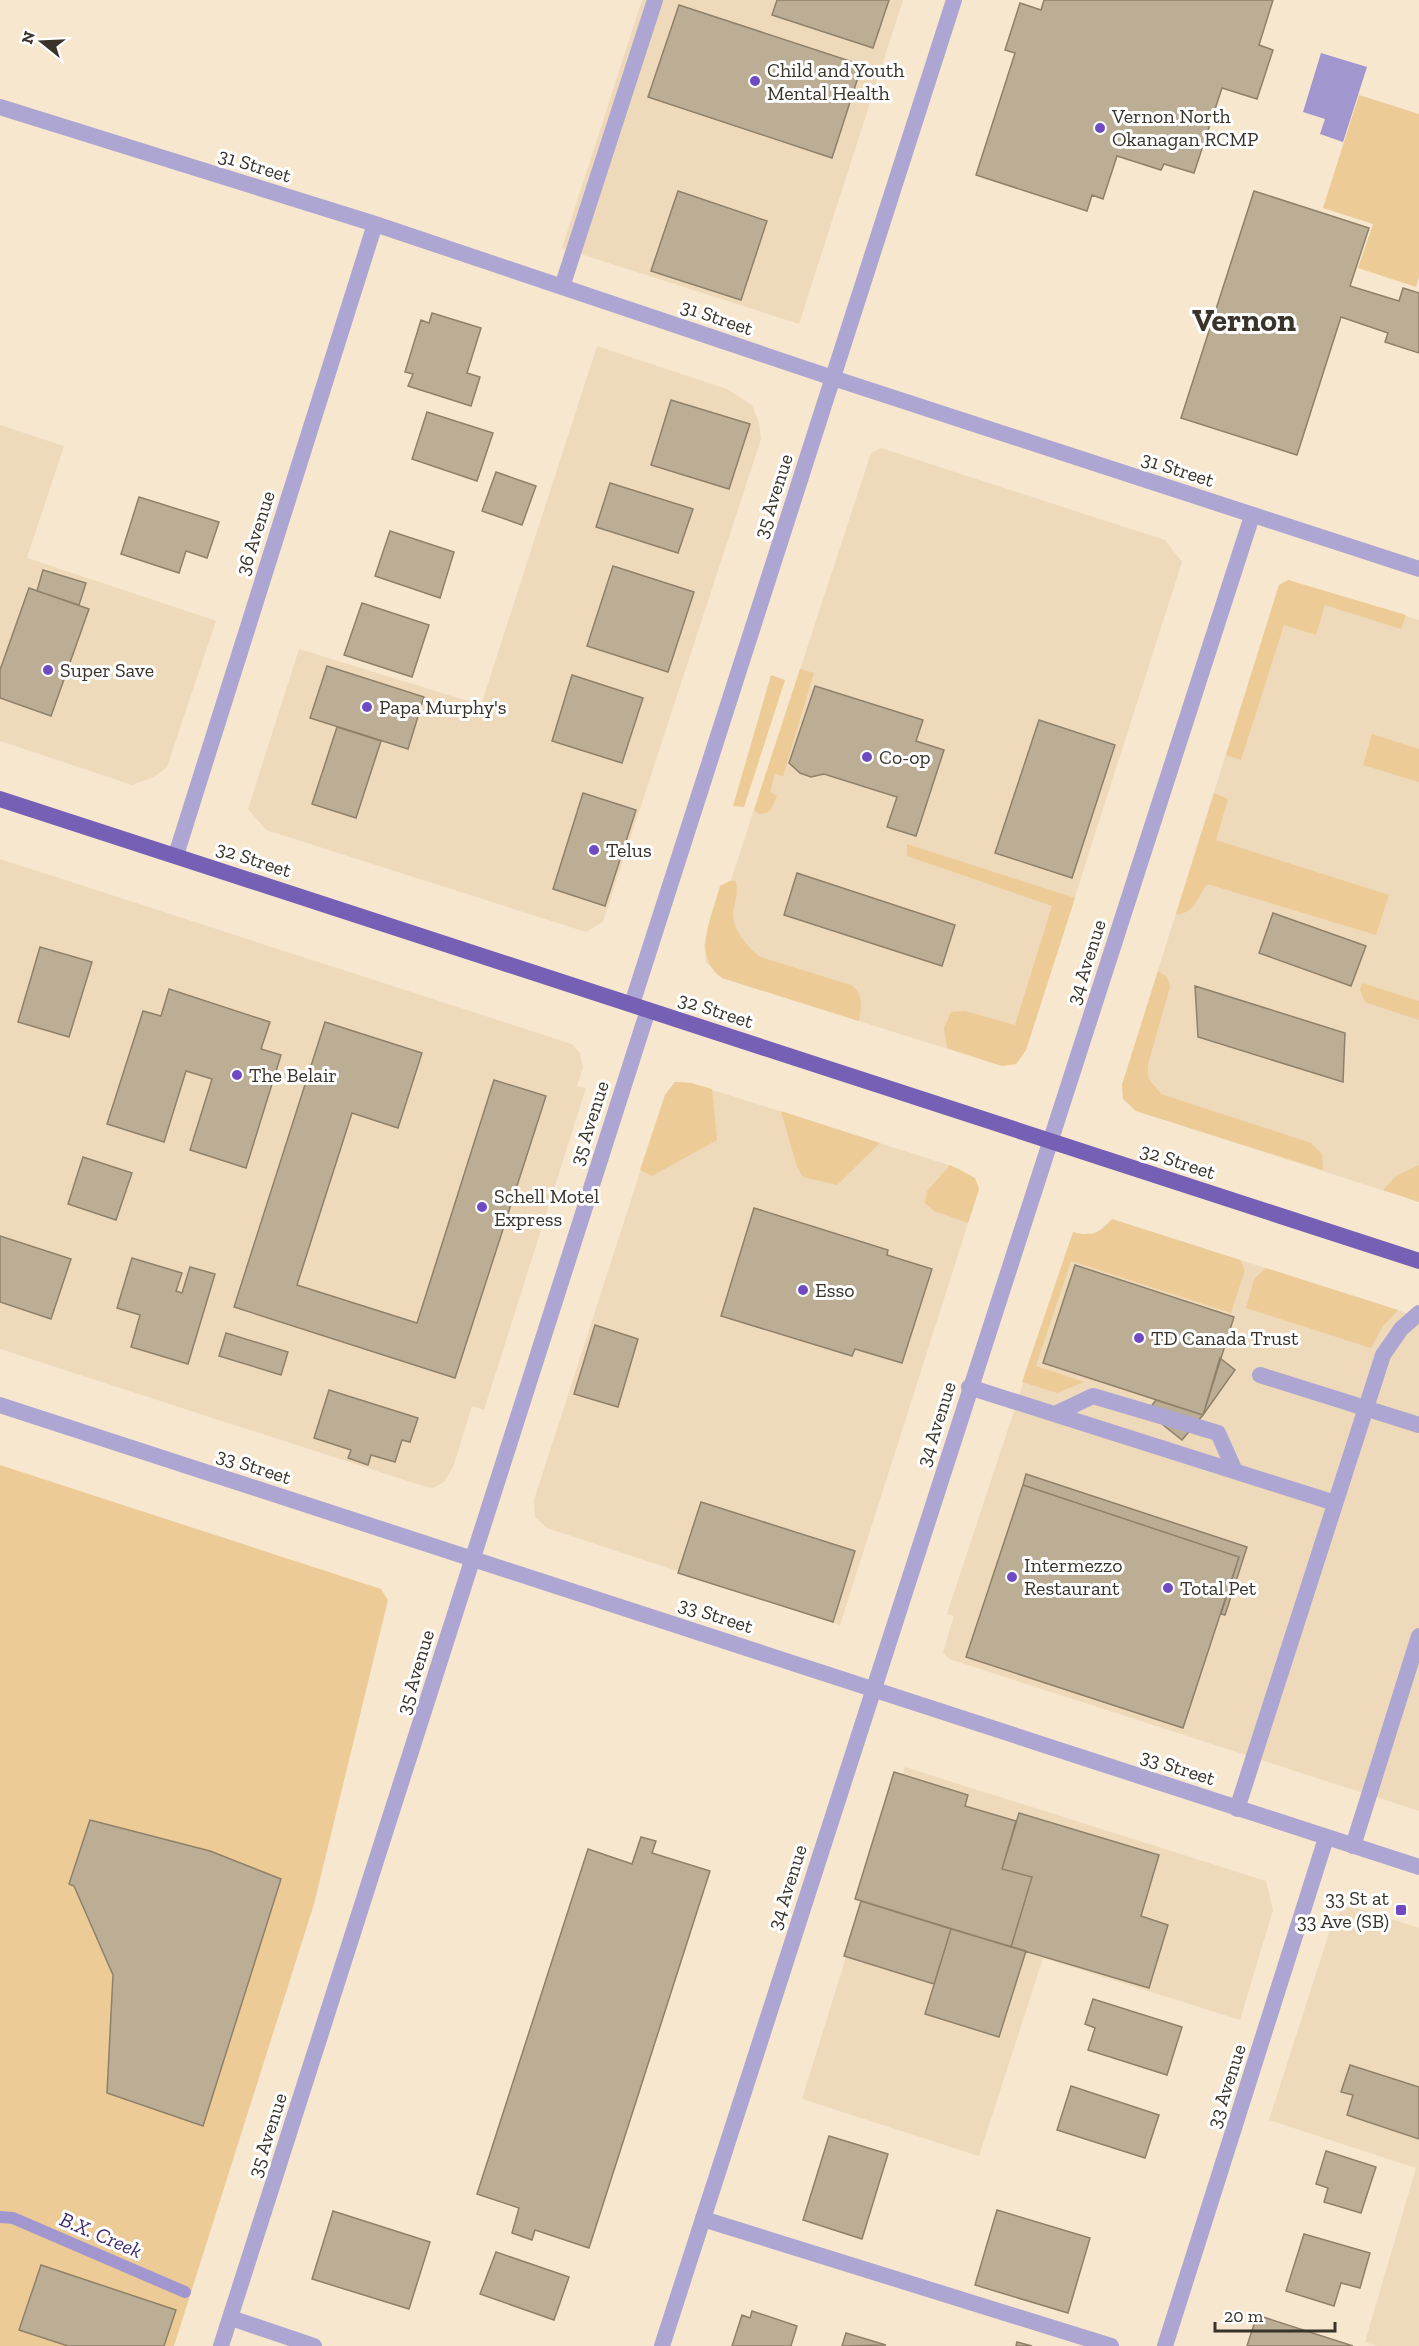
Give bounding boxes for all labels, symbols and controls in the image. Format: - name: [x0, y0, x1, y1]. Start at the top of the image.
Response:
- north arrow: [12, 12, 72, 72]
- text: N: [17, 29, 39, 46]
- place label: Child and Youth Mental Health: [767, 58, 905, 105]
- marker: Child and Youth Mental Health: [748, 74, 762, 88]
- place label: Vernon North Okanagan RCMP: [1111, 104, 1258, 151]
- marker: Vernon North Okanagan RCMP: [1093, 121, 1107, 135]
- street label: 31 Street: [216, 143, 295, 188]
- street label: 31 Street: [678, 293, 757, 341]
- district label: Vernon: [1192, 301, 1296, 339]
- street label: 31 Street: [1139, 446, 1218, 492]
- street label: 35 Avenue: [748, 451, 798, 541]
- street label: 36 Avenue: [230, 488, 280, 578]
- place label: Super Save: [60, 658, 154, 682]
- marker: Super Save: [41, 663, 55, 677]
- place label: Papa Murphy's: [379, 695, 507, 719]
- marker: Papa Murphy's: [360, 700, 374, 714]
- place label: Co-op: [879, 745, 930, 769]
- marker: Co-op: [860, 750, 874, 764]
- street label: 32 Street: [214, 836, 295, 883]
- place label: Telus: [606, 838, 652, 862]
- marker: Telus: [587, 843, 601, 857]
- street label: 34 Avenue: [1061, 917, 1111, 1007]
- street label: 32 Street: [676, 987, 757, 1034]
- place label: The Belair: [249, 1063, 337, 1087]
- marker: The Belair: [230, 1068, 244, 1082]
- street label: 35 Avenue: [564, 1078, 614, 1168]
- street label: 32 Street: [1138, 1138, 1219, 1185]
- place label: Schell Motel Express: [494, 1184, 599, 1231]
- marker: Schell Motel Express: [475, 1200, 489, 1214]
- place label: Esso: [815, 1278, 855, 1302]
- marker: Esso: [796, 1283, 810, 1297]
- place label: TD Canada Trust: [1151, 1326, 1299, 1350]
- marker: TD Canada Trust: [1132, 1331, 1146, 1345]
- street label: 34 Avenue: [911, 1379, 961, 1469]
- street label: 33 Street: [214, 1443, 295, 1489]
- place label: Intermezzo Restaurant: [1024, 1553, 1123, 1600]
- marker: Intermezzo Restaurant: [1005, 1570, 1019, 1584]
- place label: Total Pet: [1180, 1576, 1257, 1600]
- marker: Total Pet: [1161, 1581, 1175, 1595]
- street label: 33 Street: [676, 1592, 757, 1638]
- street label: 35 Avenue: [391, 1627, 439, 1717]
- street label: 33 Street: [1138, 1744, 1219, 1790]
- street label: 34 Avenue: [762, 1842, 812, 1932]
- place label: 33 St at 33 Ave (SB): [1297, 1886, 1390, 1933]
- marker: 33 St at 33 Ave (SB): [1394, 1903, 1408, 1917]
- street label: 33 Avenue: [1201, 2041, 1251, 2131]
- street label: 35 Avenue: [242, 2090, 292, 2180]
- water label: B.X. Creek: [56, 2206, 146, 2263]
- scale bar: [1215, 2295, 1335, 2333]
- text: 20 m: [1224, 2305, 1264, 2327]

